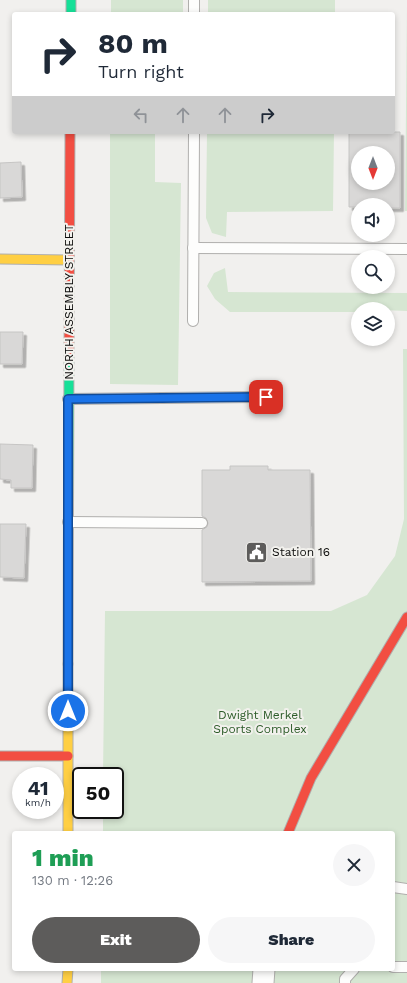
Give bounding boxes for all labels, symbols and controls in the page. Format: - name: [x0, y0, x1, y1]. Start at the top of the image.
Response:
- text: 80 m: [98, 27, 168, 60]
- icon: right: [32, 28, 84, 80]
- text: Turn right: [98, 61, 184, 82]
- icon: left: [130, 104, 152, 126]
- icon: ahead: [172, 104, 194, 126]
- icon: ahead: [214, 104, 236, 126]
- icon: right: [256, 104, 278, 126]
- north arrow: [351, 146, 395, 190]
- map controls: [351, 146, 395, 346]
- button: sound: [351, 198, 395, 242]
- street label: NORTH ASSEMBLY STREET: [62, 224, 76, 380]
- button: search: [351, 250, 395, 294]
- button: layers: [351, 302, 395, 346]
- pin: [249, 380, 283, 414]
- icon: arrive: [255, 386, 277, 408]
- public building icon: Station 16: [243, 539, 269, 565]
- place label: Station 16: [272, 545, 330, 559]
- position arrow: [47, 690, 89, 732]
- park label: Dwight Merkel Sports Complex: [213, 708, 307, 736]
- speed limit sign: 50: [72, 767, 124, 819]
- text: 41: [27, 776, 49, 800]
- text: km/h: [25, 797, 51, 808]
- text: 1 min: [32, 844, 94, 872]
- button: close: [333, 844, 375, 886]
- text: 130 m · 12:26: [32, 873, 113, 888]
- button: Exit: [32, 917, 200, 963]
- button: Share: [208, 917, 375, 963]

